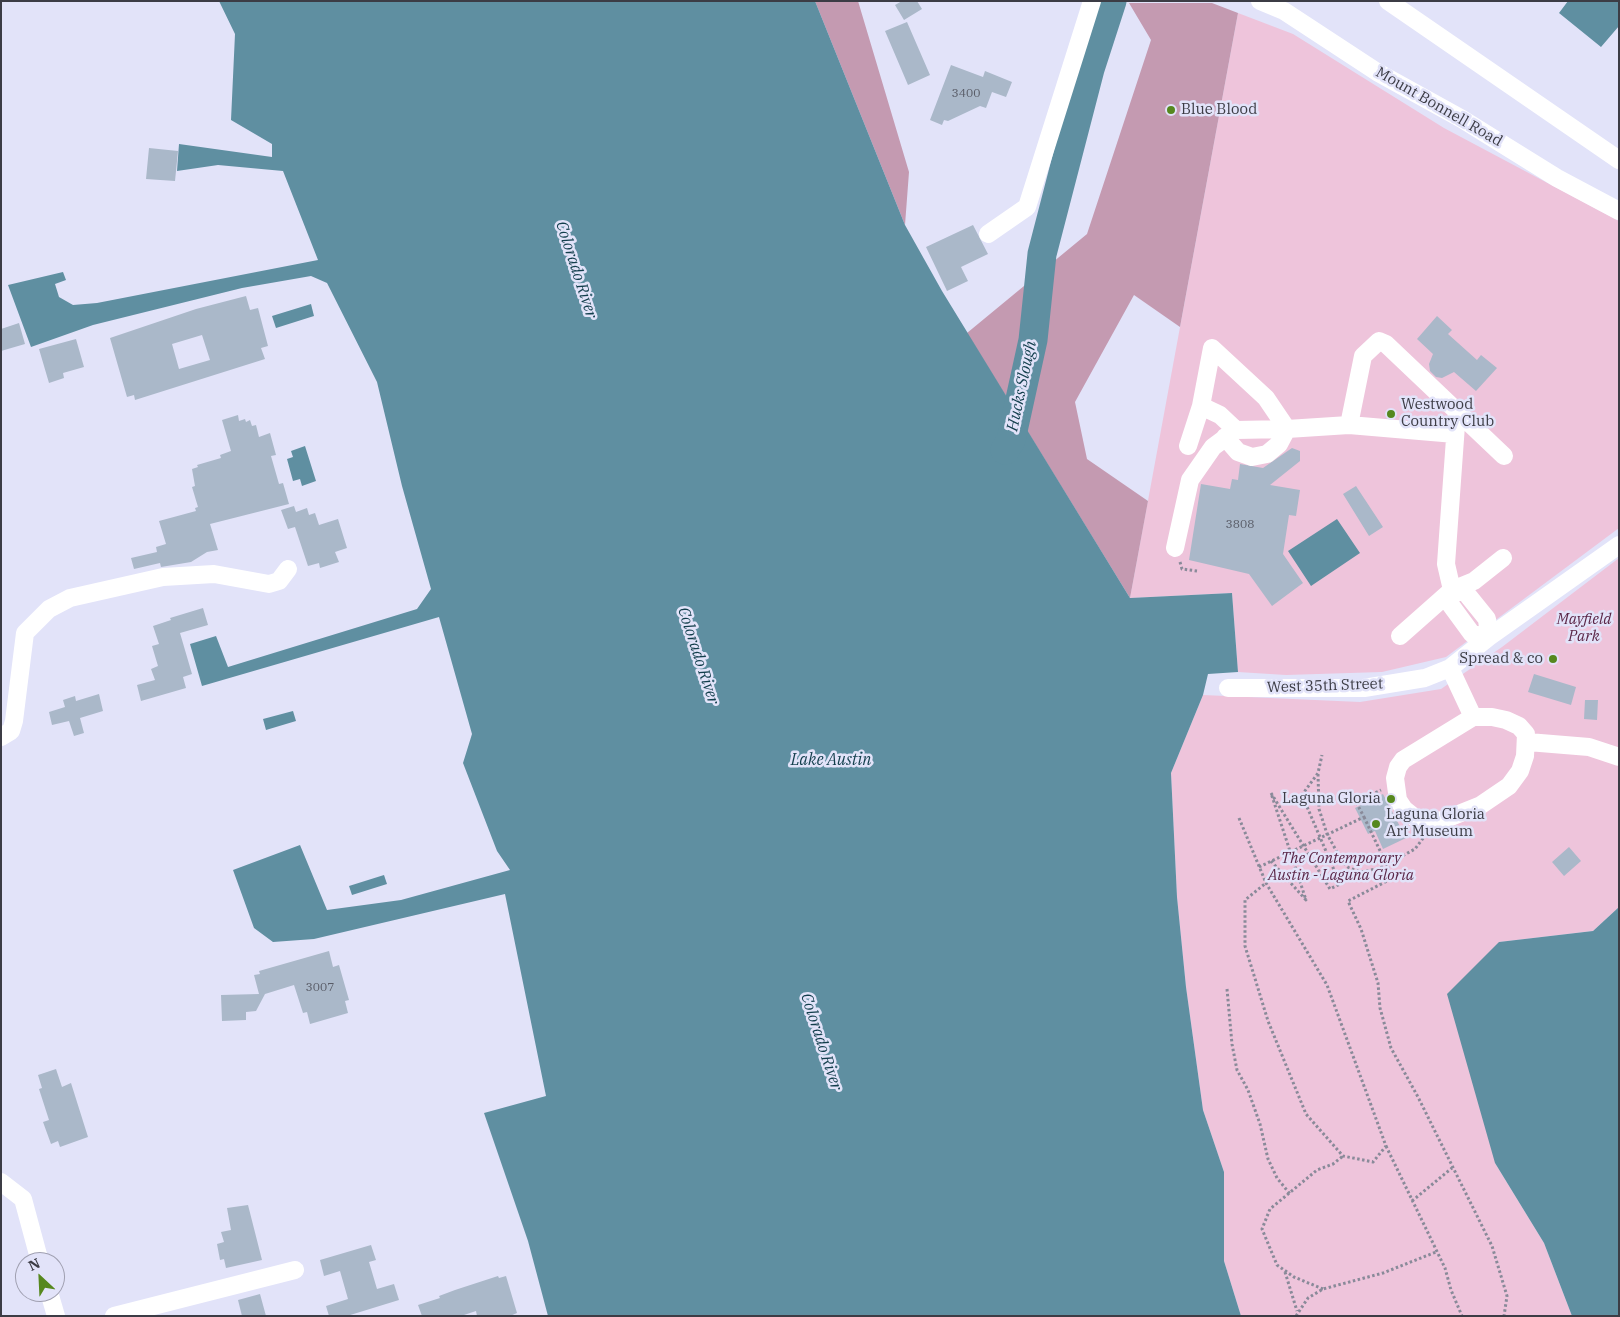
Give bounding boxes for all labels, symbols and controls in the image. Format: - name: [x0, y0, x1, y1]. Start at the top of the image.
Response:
- street label: Mount Bonnell Road: [1373, 63, 1505, 151]
- house number: 3400: [952, 87, 980, 101]
- place label: Blue Blood: [1181, 101, 1257, 119]
- marker: Blue Blood: [1165, 104, 1177, 116]
- water label: Colorado River: [551, 219, 601, 321]
- water label: Hucks Slough: [1003, 339, 1041, 433]
- place label: Westwood Country Club: [1401, 396, 1494, 431]
- marker: Westwood Country Club: [1385, 408, 1397, 420]
- house number: 3808: [1226, 518, 1254, 532]
- water label: Colorado River: [673, 605, 723, 707]
- park label: Mayfield Park: [1557, 611, 1611, 646]
- place label: Spread & co: [1459, 650, 1543, 668]
- marker: Spread & co: [1547, 653, 1559, 665]
- street label: West 35th Street: [1267, 675, 1383, 697]
- water label: Lake Austin: [791, 750, 871, 770]
- place label: Laguna Gloria: [1282, 790, 1381, 808]
- marker: Laguna Gloria: [1385, 793, 1397, 805]
- place label: Laguna Gloria Art Museum: [1386, 806, 1485, 841]
- marker: Laguna Gloria Art Museum: [1370, 818, 1382, 830]
- park label: The Contemporary Austin - Laguna Gloria: [1268, 850, 1414, 885]
- house number: 3007: [306, 981, 334, 995]
- water label: Colorado River: [796, 991, 846, 1093]
- north arrow: [15, 1252, 65, 1302]
- text: N: [25, 1254, 43, 1275]

